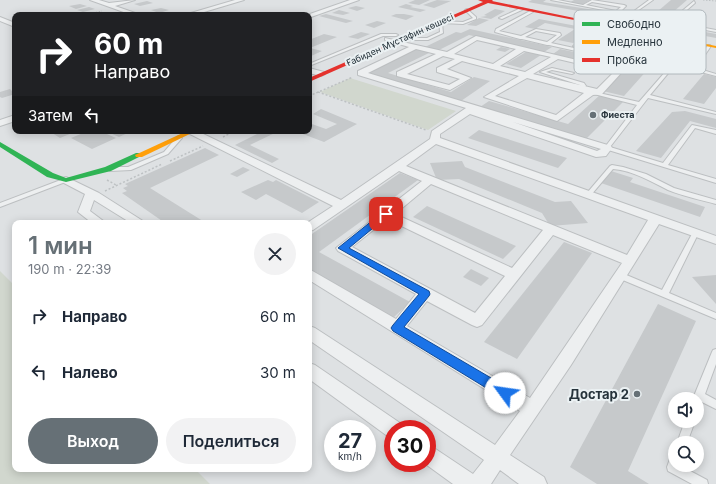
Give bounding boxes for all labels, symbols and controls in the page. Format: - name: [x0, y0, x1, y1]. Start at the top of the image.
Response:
- legend: [574, 10, 706, 74]
- street label: Ғабиден Мұстафин көшесі: [344, 11, 455, 69]
- text: Свободно: [607, 17, 661, 31]
- text: 60 m: [94, 27, 163, 61]
- icon: right: [28, 28, 80, 80]
- text: Медленно: [607, 35, 663, 49]
- text: Пробка: [607, 53, 647, 67]
- text: Направо: [94, 61, 170, 82]
- icon: left: [81, 104, 103, 126]
- text: Затем: [28, 106, 73, 125]
- place label: Фиеста: [601, 109, 634, 120]
- marker: Фиеста: [588, 110, 598, 120]
- pin: [369, 197, 403, 231]
- icon: arrive: [375, 203, 397, 225]
- text: 1 мин: [28, 231, 93, 260]
- button: close: [254, 233, 296, 275]
- text: 190 m · 22:39: [28, 261, 111, 277]
- icon: right: [28, 305, 50, 327]
- text: Направо: [62, 307, 127, 326]
- text: 60 m: [260, 307, 296, 326]
- icon: left: [28, 361, 50, 383]
- text: Налево: [62, 363, 118, 382]
- text: 30 m: [260, 363, 296, 382]
- position arrow: [484, 372, 526, 414]
- place label: Достар 2: [569, 386, 629, 402]
- marker: Достар 2: [632, 389, 642, 399]
- map controls: [668, 392, 704, 472]
- button: sound: [668, 392, 704, 428]
- button: Выход: [28, 418, 158, 464]
- button: Поделиться: [166, 418, 296, 464]
- speed limit sign: 30: [384, 420, 436, 472]
- text: 27: [338, 429, 362, 453]
- button: search: [668, 436, 704, 472]
- text: km/h: [338, 450, 362, 462]

